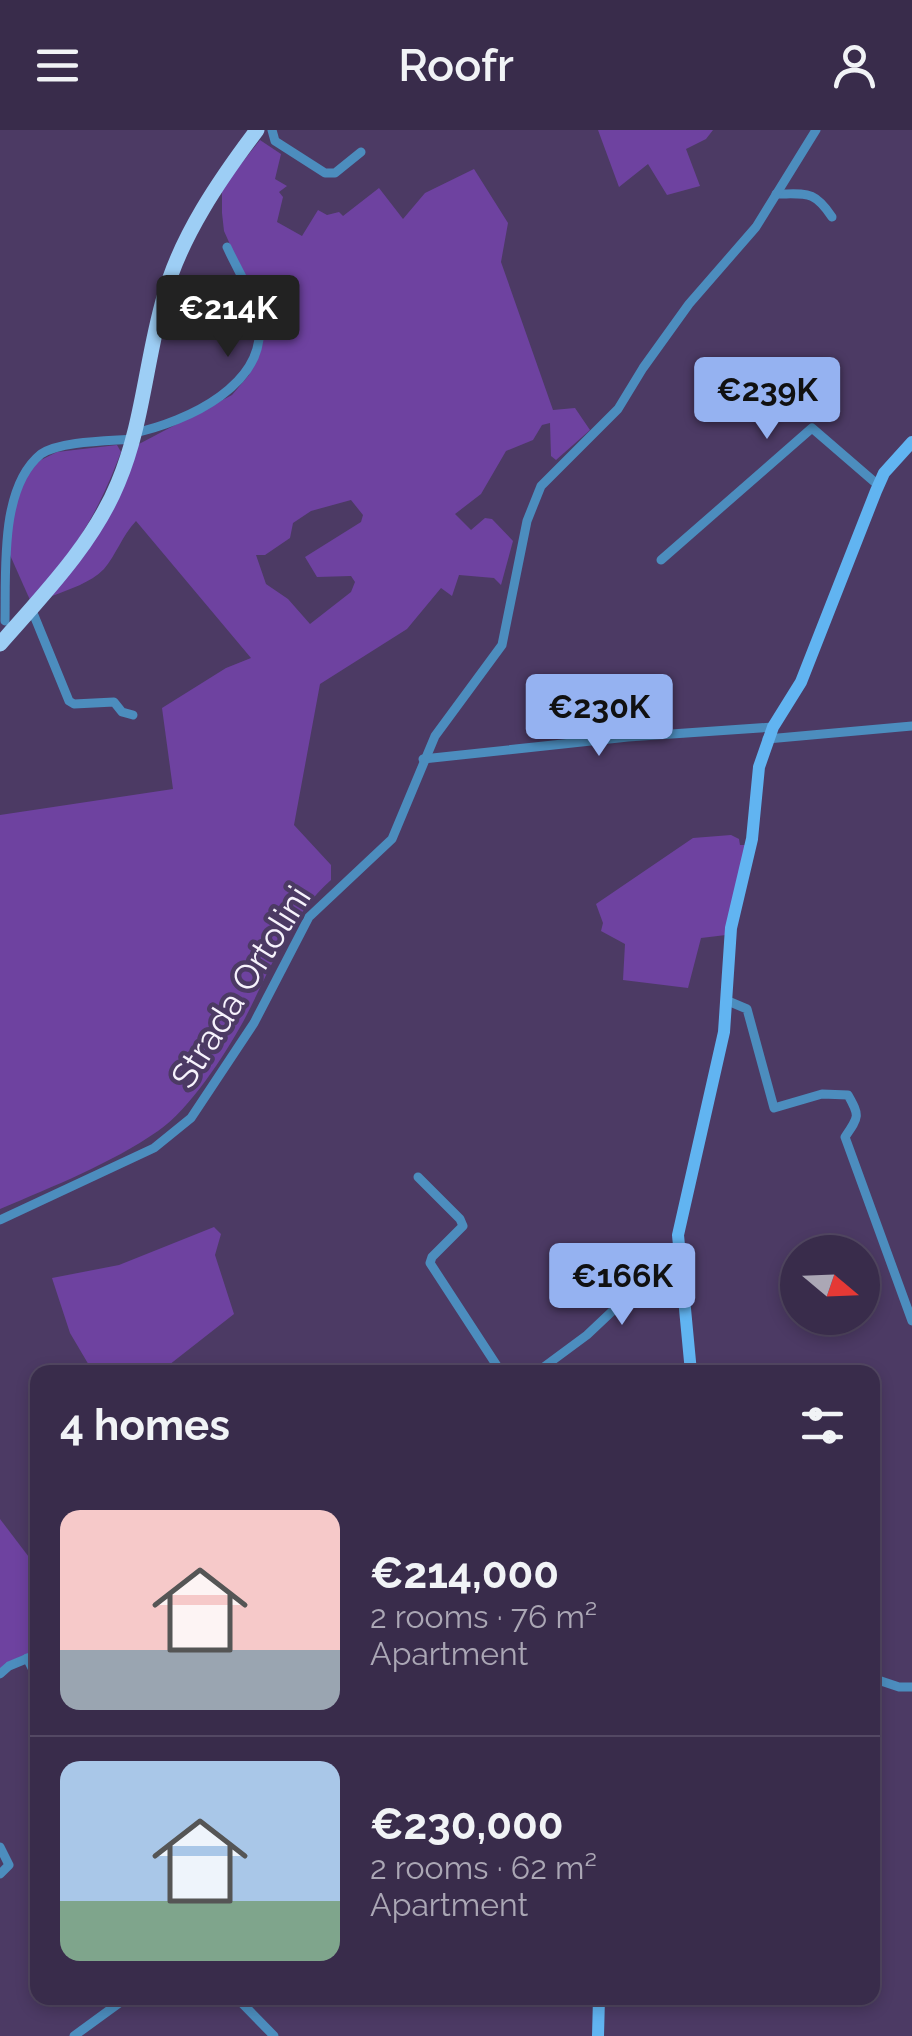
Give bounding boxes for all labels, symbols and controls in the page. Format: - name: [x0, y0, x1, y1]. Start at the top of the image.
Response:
- icon: menu: [30, 38, 85, 93]
- icon: person: [827, 38, 882, 93]
- text: Roofr: [398, 39, 514, 92]
- pin: €214K: [158, 275, 298, 360]
- text: €214K: [178, 289, 278, 326]
- pin: €239K: [697, 357, 837, 442]
- text: €239K: [716, 371, 818, 408]
- pin: €230K: [529, 674, 669, 759]
- text: €230K: [548, 688, 650, 725]
- street label: Strada Ortolini: [162, 879, 319, 1095]
- north arrow: [780, 1235, 880, 1335]
- map controls: [780, 1235, 880, 1335]
- pin: €166K: [552, 1243, 692, 1328]
- text: €166K: [571, 1257, 673, 1294]
- icon: filters: [795, 1398, 850, 1453]
- text: 4 homes: [60, 1401, 230, 1450]
- text: €214,000: [370, 1549, 559, 1598]
- icon: home: [140, 1550, 260, 1670]
- text: 2 rooms · 76 m²: [370, 1598, 597, 1635]
- text: Apartment: [370, 1635, 528, 1672]
- text: €230,000: [370, 1800, 564, 1849]
- icon: home: [140, 1801, 260, 1921]
- text: 2 rooms · 62 m²: [370, 1849, 597, 1886]
- text: Apartment: [370, 1886, 528, 1923]

